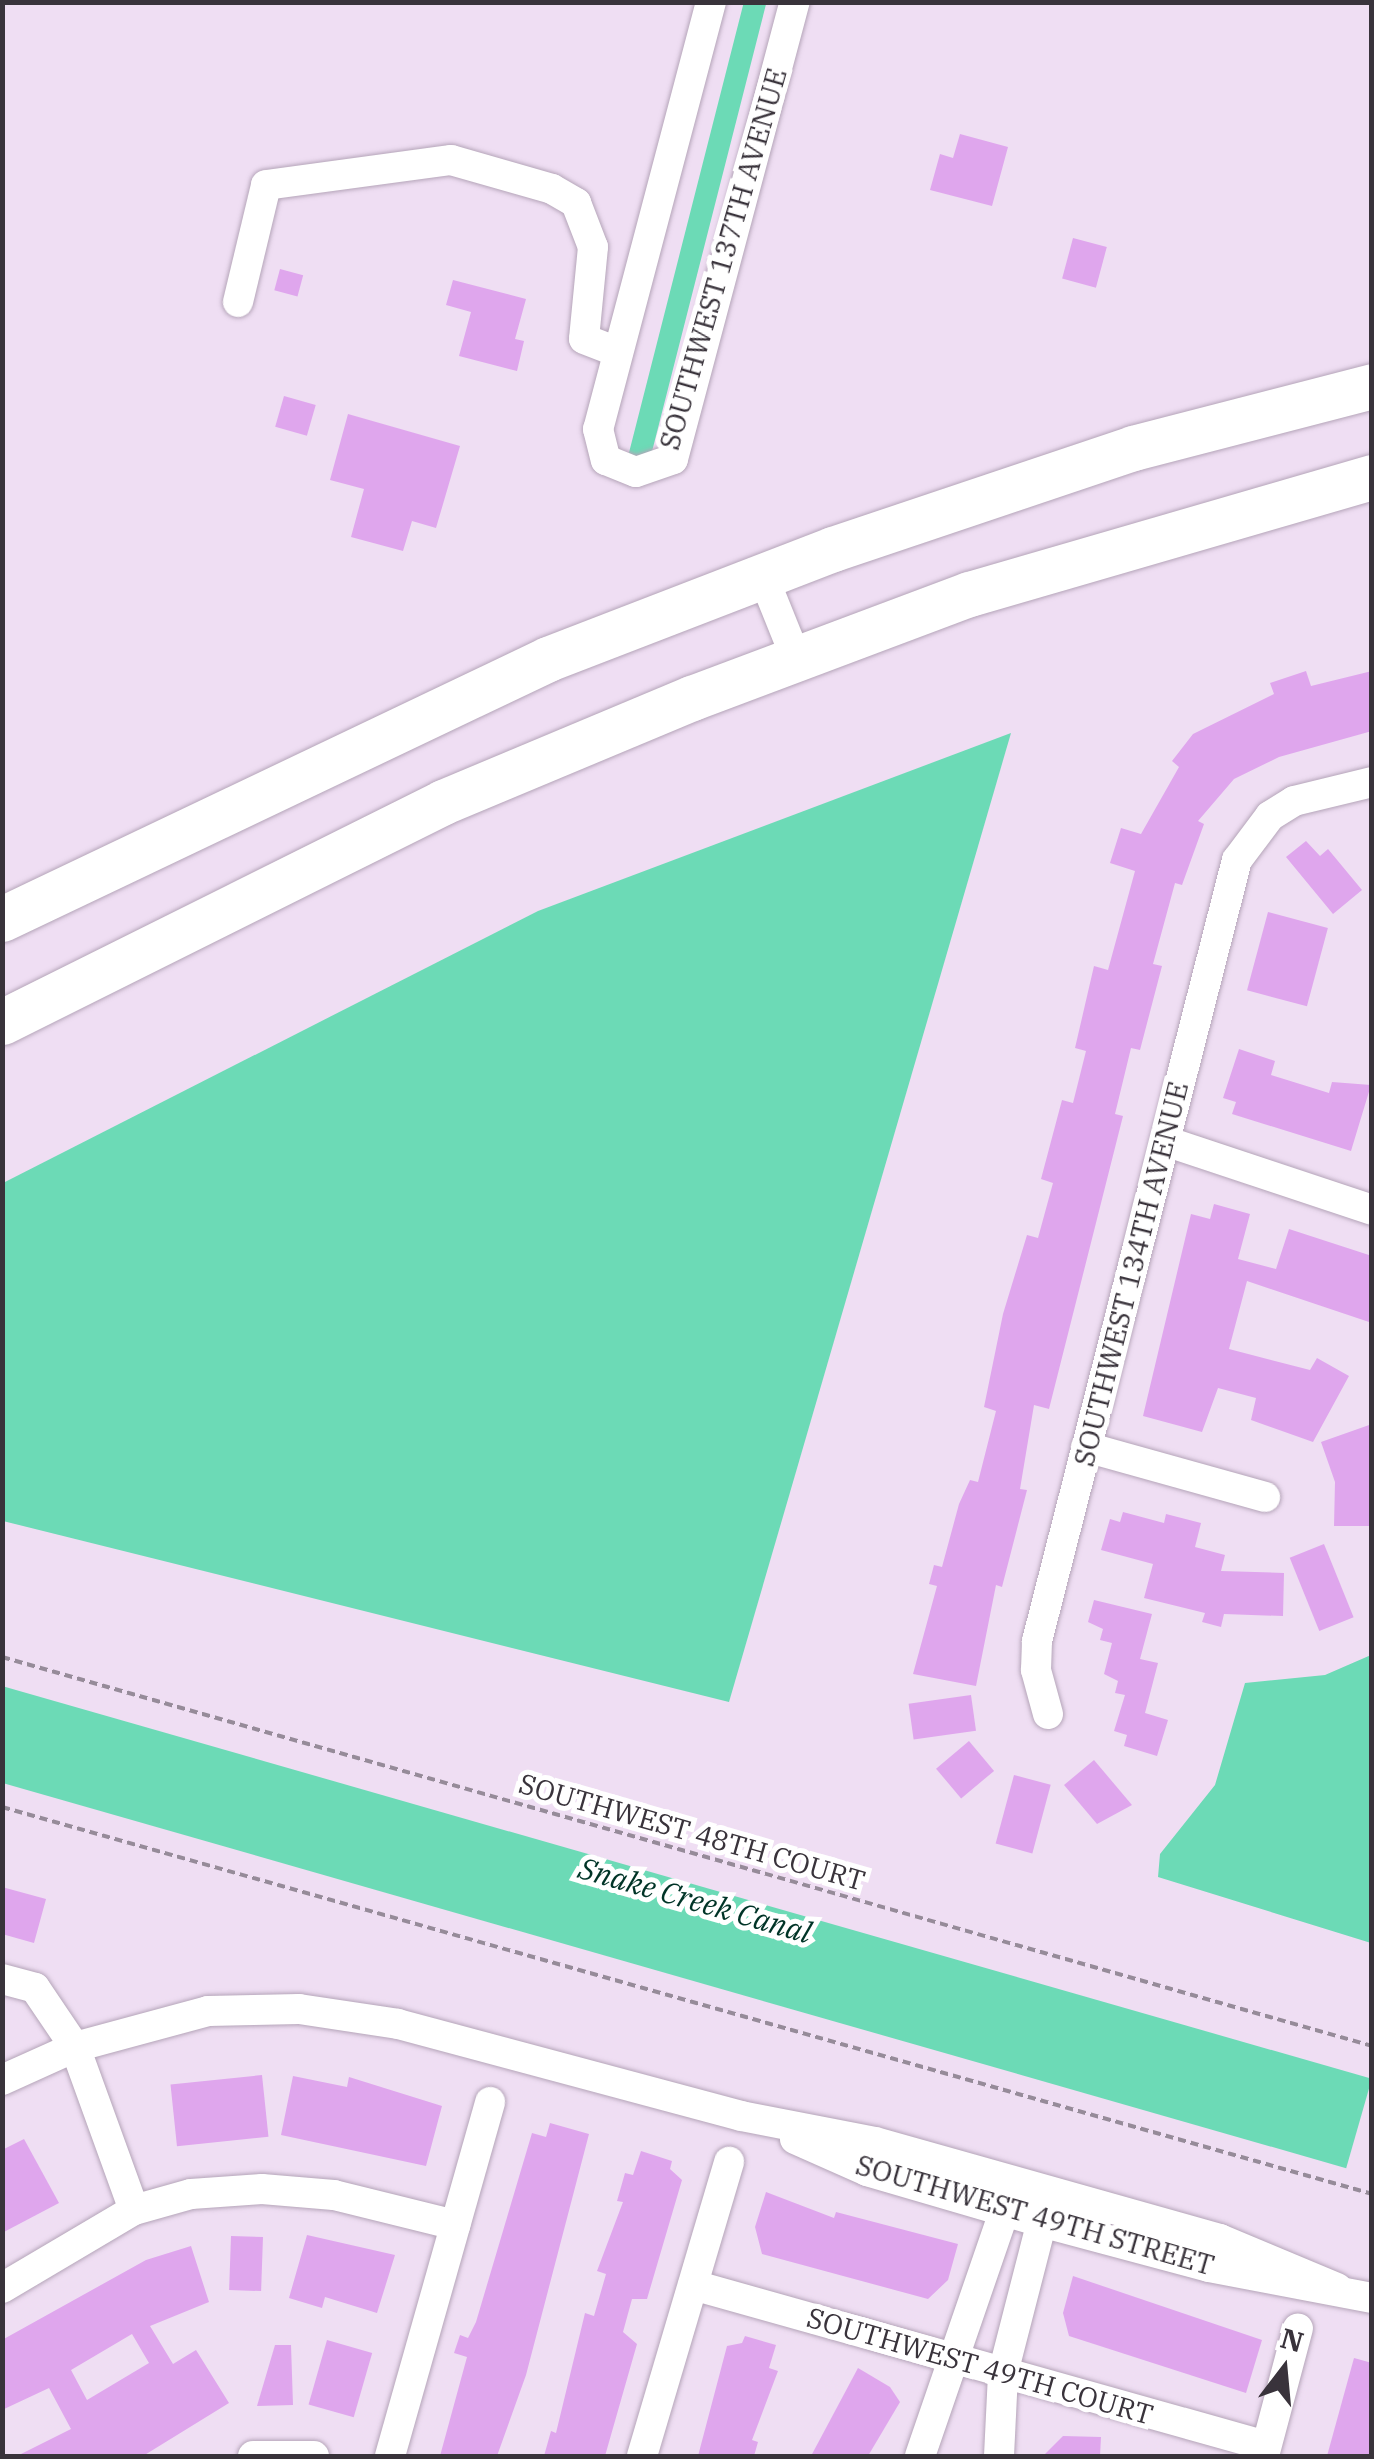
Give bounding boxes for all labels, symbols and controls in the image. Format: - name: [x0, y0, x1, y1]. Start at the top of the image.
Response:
- street label: SOUTHWEST 137TH AVENUE: [652, 64, 794, 454]
- street label: SOUTHWEST 134TH AVENUE: [1067, 1078, 1195, 1470]
- street label: SOUTHWEST 48TH COURT: [515, 1766, 869, 1898]
- water label: Snake Creek Canal: [575, 1850, 815, 1950]
- street label: SOUTHWEST 49TH STREET: [852, 2148, 1218, 2282]
- street label: SOUTHWEST 49TH COURT: [803, 2300, 1157, 2432]
- north arrow: [1234, 2319, 1334, 2419]
- text: N: [1277, 2319, 1308, 2361]

